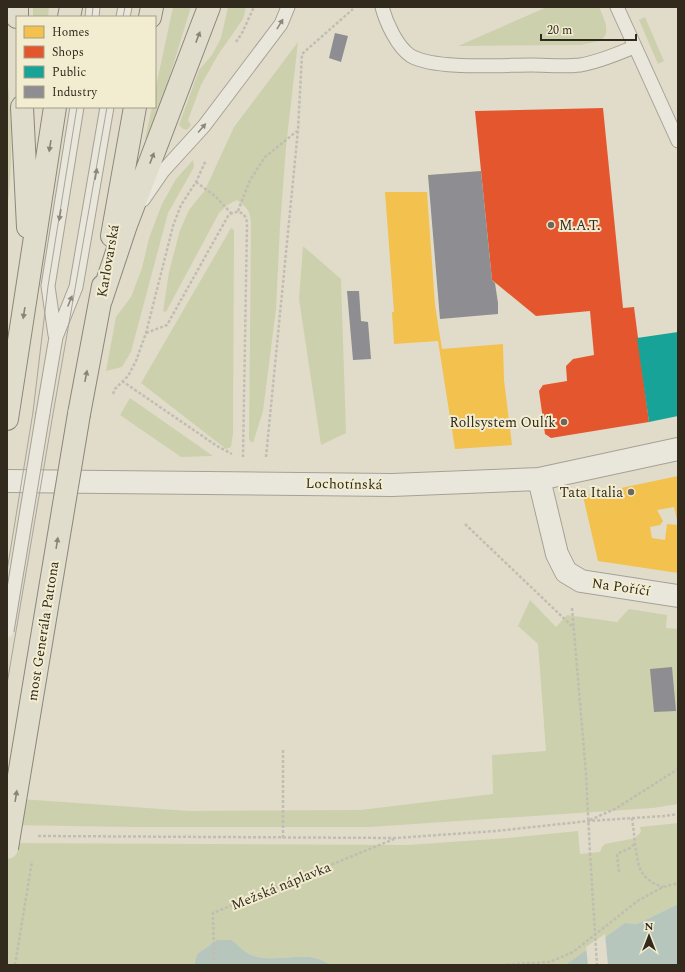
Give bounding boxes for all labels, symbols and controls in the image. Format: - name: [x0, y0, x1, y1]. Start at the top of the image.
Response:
- legend: [16, 16, 156, 108]
- scale bar: [541, 16, 636, 42]
- one-way arrow: [276, 18, 283, 30]
- text: 20 m: [547, 21, 572, 40]
- text: Homes: [52, 23, 90, 42]
- one-way arrow: [196, 30, 202, 42]
- text: Shops: [52, 43, 84, 62]
- text: Public: [52, 63, 86, 82]
- text: Industry: [52, 83, 98, 102]
- one-way arrow: [197, 123, 206, 134]
- one-way arrow: [47, 139, 53, 152]
- one-way arrow: [150, 152, 156, 164]
- one-way arrow: [93, 168, 99, 180]
- one-way arrow: [57, 209, 63, 221]
- place label: M.A.T.: [559, 215, 601, 236]
- marker: M.A.T.: [546, 220, 556, 230]
- street label: Karlovarská: [91, 223, 125, 299]
- one-way arrow: [68, 294, 74, 306]
- one-way arrow: [21, 307, 27, 319]
- one-way arrow: [83, 370, 89, 382]
- place label: Rollsystem Oulík: [450, 412, 556, 433]
- marker: Rollsystem Oulík: [559, 417, 569, 427]
- street label: Lochotínská: [305, 473, 383, 495]
- place label: Tata Italia: [559, 482, 623, 503]
- marker: Tata Italia: [626, 487, 636, 497]
- one-way arrow: [54, 537, 60, 550]
- street label: most Generála Pattona: [22, 559, 64, 702]
- street label: Na Poříčí: [591, 573, 652, 602]
- one-way arrow: [13, 790, 19, 802]
- street label: Mežská náplavka: [228, 856, 334, 916]
- north arrow: [629, 916, 669, 956]
- text: N: [645, 918, 654, 935]

